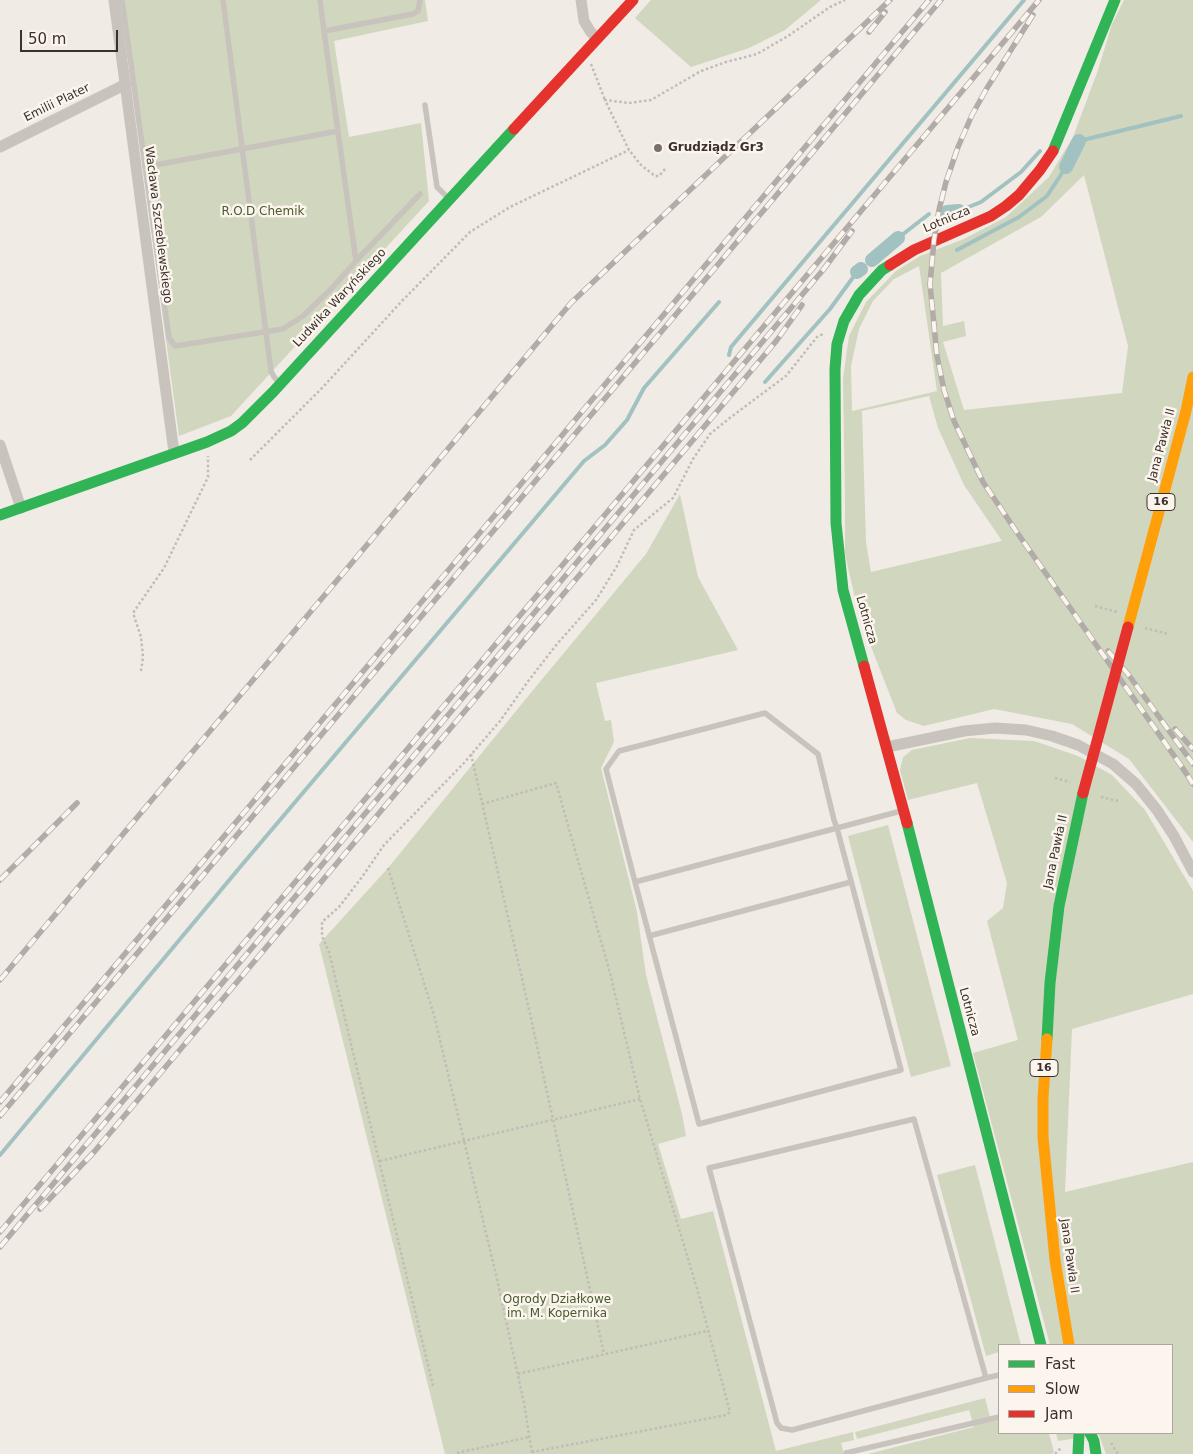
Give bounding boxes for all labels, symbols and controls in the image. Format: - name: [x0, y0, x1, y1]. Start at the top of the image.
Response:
- scale bar: [22, 20, 120, 52]
- text: 50 m: [28, 30, 66, 48]
- street label: Emilii Plater: [22, 81, 92, 125]
- place label: Grudziądz Gr3: [668, 141, 764, 155]
- marker: Grudziądz Gr3: [652, 142, 664, 154]
- street label: Wacława Szczeblewskiego: [141, 146, 175, 304]
- street label: Lotnicza: [921, 204, 973, 236]
- park label: R.O.D Chemik: [222, 205, 304, 219]
- street label: Ludwika Waryńskiego: [290, 246, 390, 350]
- street label: Jana Pawła II: [1145, 407, 1179, 483]
- road number: 16: [1147, 494, 1175, 511]
- street label: Lotnicza: [852, 594, 880, 646]
- street label: Jana Pawła II: [1041, 814, 1071, 890]
- street label: Lotnicza: [956, 986, 982, 1038]
- road number: 16: [1030, 1060, 1058, 1076]
- street label: Jana Pawła II: [1057, 1218, 1081, 1294]
- park label: Ogrody Działkowe im. M. Kopernika: [503, 1293, 611, 1321]
- legend: [998, 1344, 1173, 1434]
- text: Fast: [1045, 1355, 1075, 1373]
- text: Slow: [1045, 1380, 1080, 1398]
- text: Jam: [1045, 1405, 1073, 1423]

